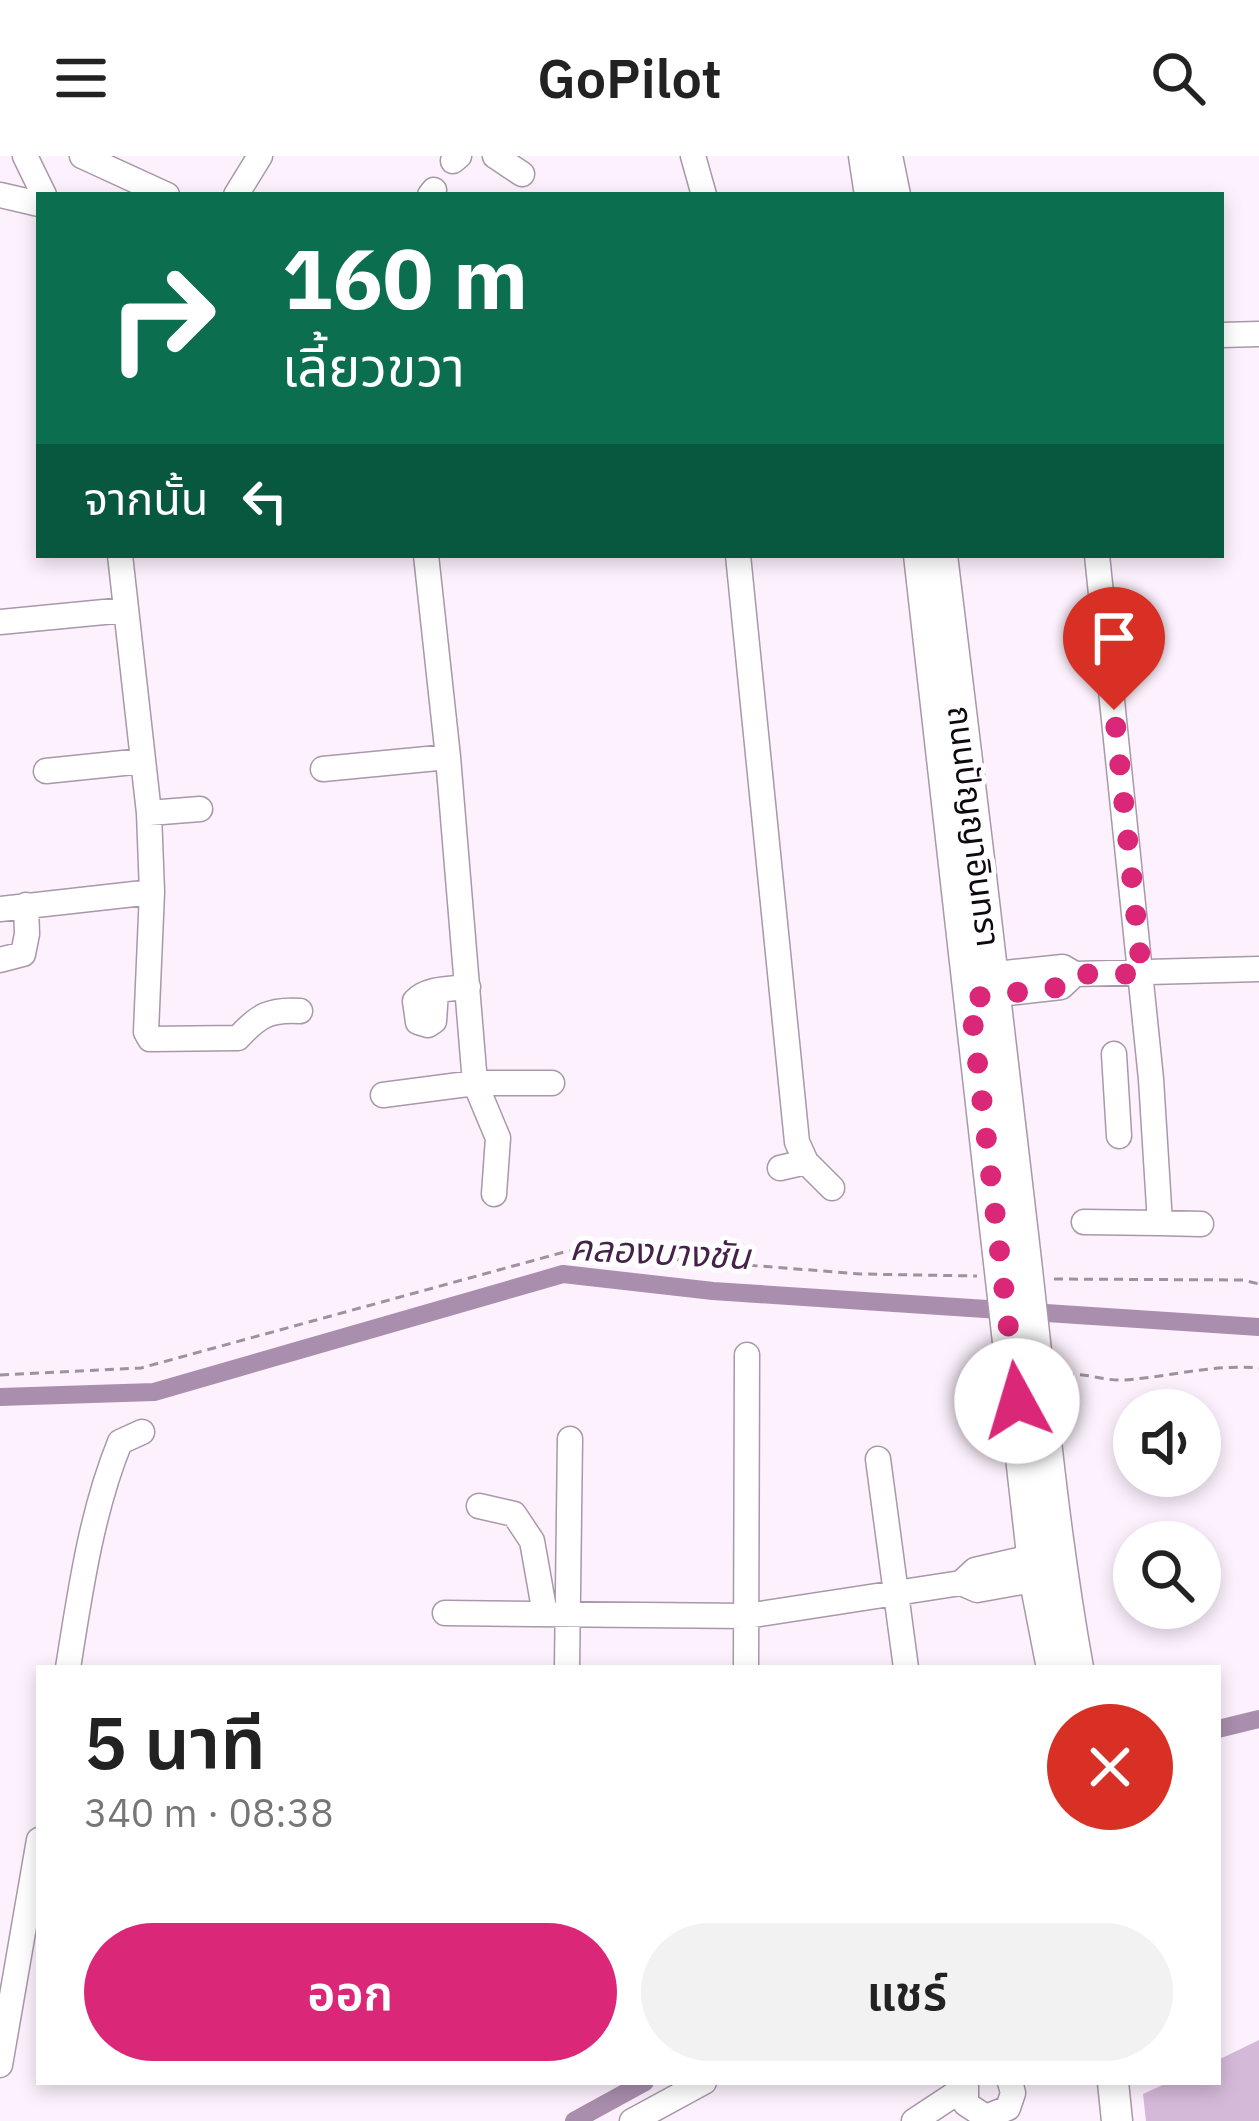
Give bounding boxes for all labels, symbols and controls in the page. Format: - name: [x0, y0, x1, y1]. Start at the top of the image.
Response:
- text: GoPilot: [537, 43, 722, 113]
- icon: menu: [48, 45, 114, 111]
- icon: search: [1145, 45, 1211, 111]
- text: 160 m: [282, 223, 528, 332]
- icon: right: [84, 240, 240, 396]
- text: เลี้ยวขวา: [282, 331, 465, 401]
- icon: left: [232, 468, 298, 534]
- text: จากนั้น: [84, 469, 208, 527]
- pin: [1063, 587, 1165, 710]
- icon: arrive: [1081, 605, 1147, 671]
- street label: ถนนปัญญาอินทรา: [939, 703, 1011, 949]
- water label: คลองบางชัน: [569, 1223, 753, 1279]
- position arrow: [954, 1338, 1080, 1464]
- map controls: [1113, 1389, 1221, 1629]
- button: sound: [1113, 1389, 1221, 1497]
- button: search: [1113, 1521, 1221, 1629]
- text: 5 นาที: [84, 1695, 266, 1789]
- button: close: [1047, 1704, 1173, 1830]
- text: 340 m · 08:38: [84, 1787, 334, 1838]
- button: ออก: [84, 1923, 617, 2061]
- button: แชร์: [641, 1923, 1173, 2061]

